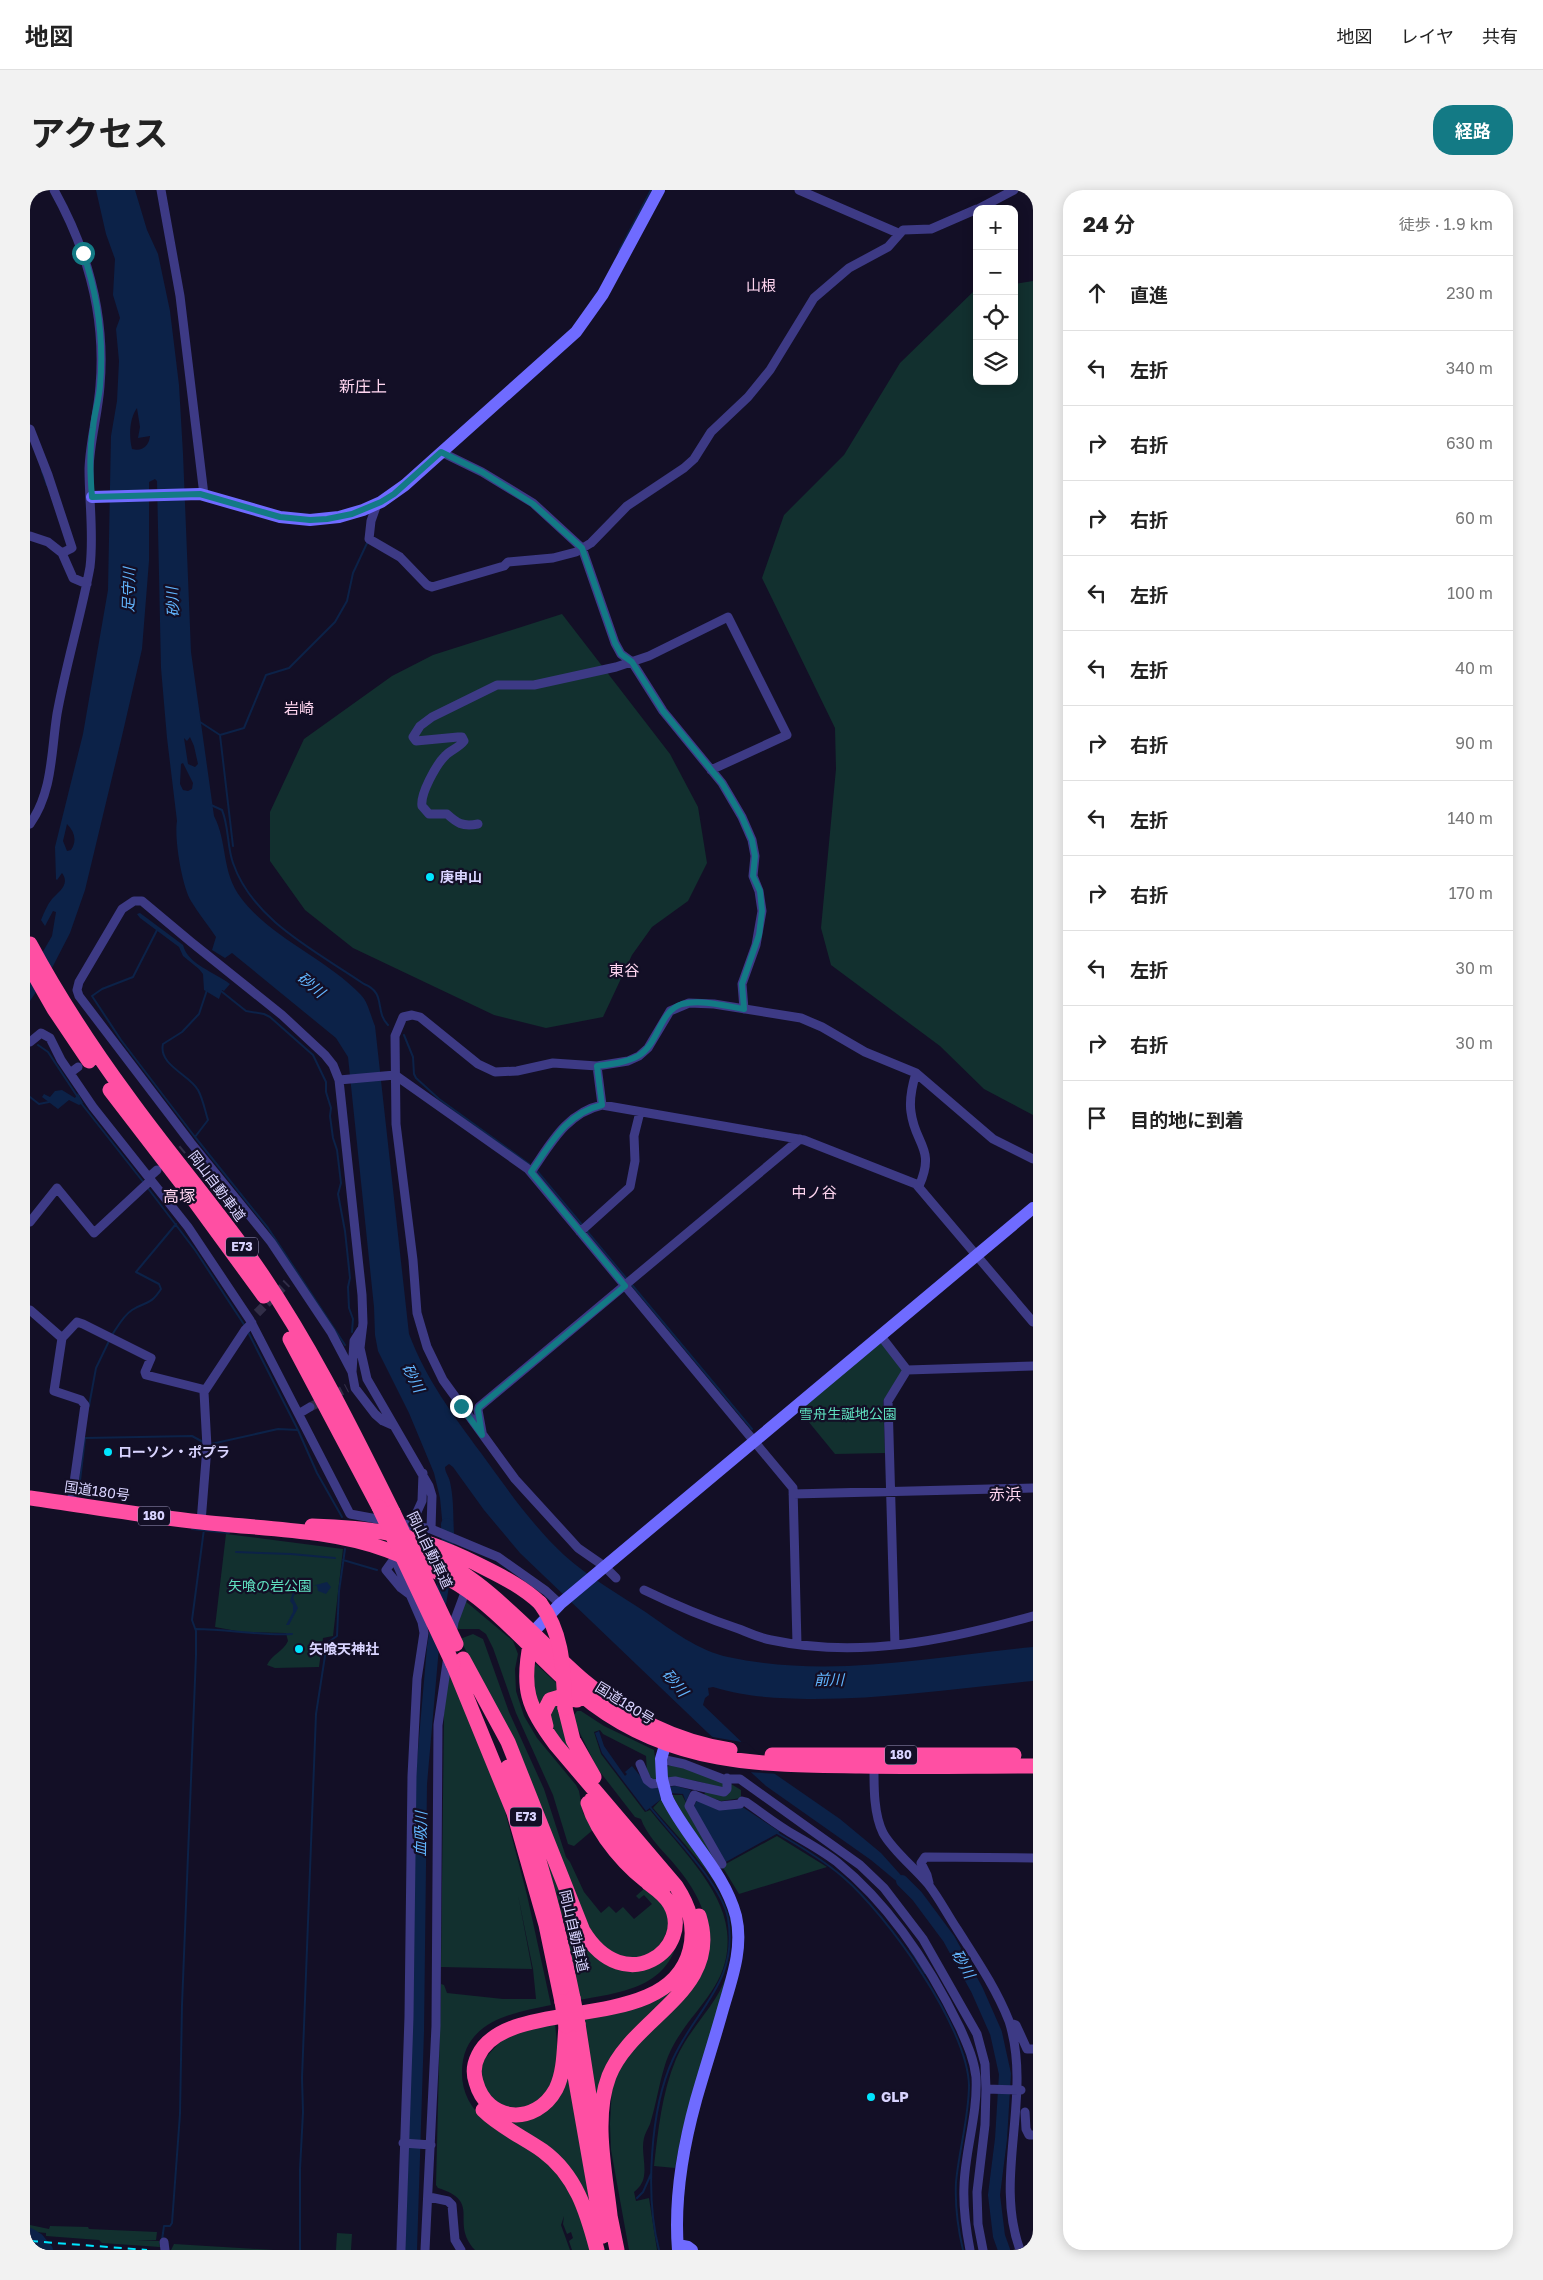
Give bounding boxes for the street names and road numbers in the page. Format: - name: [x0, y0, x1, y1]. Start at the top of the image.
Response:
- street label: 岡山自動車道: [185, 1147, 249, 1224]
- road number: E73: [226, 1238, 258, 1256]
- street label: 国道180号: [63, 1477, 131, 1504]
- road number: 180: [138, 1506, 170, 1525]
- street label: 岡山自動車道: [404, 1508, 457, 1591]
- street label: 国道180号: [593, 1678, 658, 1727]
- road number: 180: [885, 1746, 917, 1764]
- road number: E73: [510, 1808, 542, 1826]
- street label: 岡山自動車道: [557, 1888, 592, 1974]

